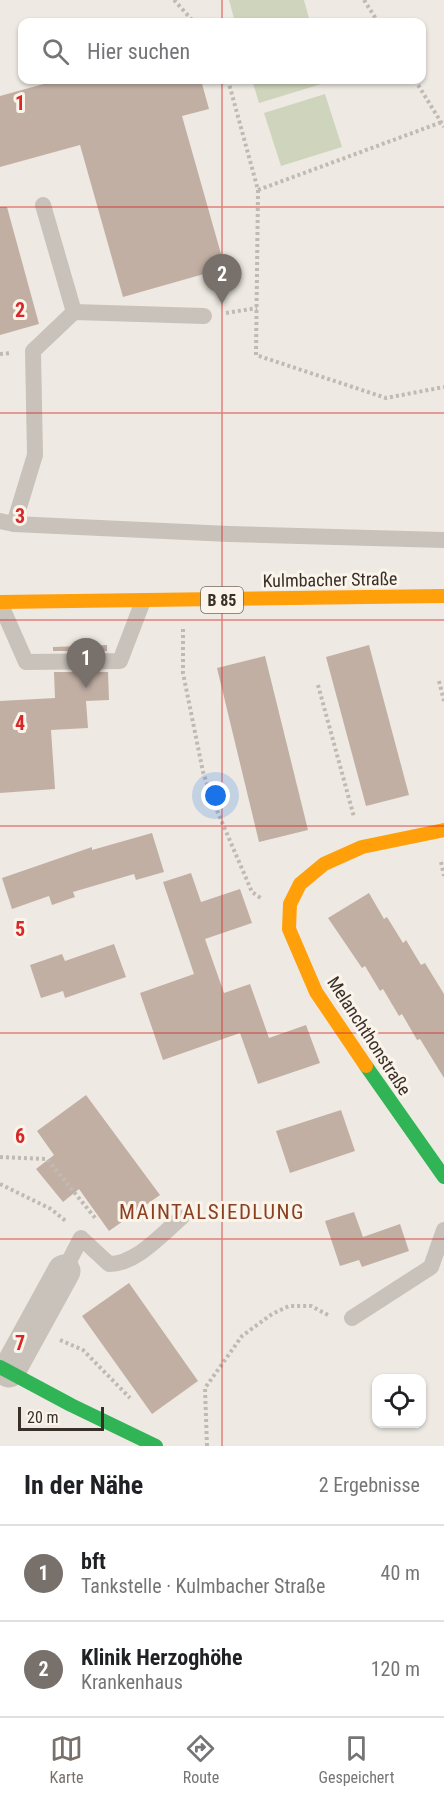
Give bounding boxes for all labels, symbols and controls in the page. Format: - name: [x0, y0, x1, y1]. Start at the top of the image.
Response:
- search box: [18, 18, 426, 84]
- icon: search: [39, 35, 72, 68]
- text: Hier suchen: [87, 39, 190, 64]
- text: 1: [15, 91, 25, 115]
- pin: 2: [202, 254, 242, 304]
- text: 2: [15, 298, 25, 322]
- text: 3: [15, 504, 25, 528]
- street label: Kulmbacher Straße: [262, 568, 398, 591]
- road number: B 85: [201, 587, 243, 613]
- pin: 1: [66, 638, 106, 688]
- text: 4: [15, 711, 25, 735]
- your location: [201, 781, 230, 810]
- text: 5: [15, 917, 25, 941]
- street label: Melanchthonstraße: [323, 972, 416, 1099]
- text: 6: [15, 1124, 25, 1148]
- district label: MAINTALSIEDLUNG: [119, 1200, 305, 1224]
- text: 7: [15, 1331, 25, 1355]
- map controls: [372, 1374, 426, 1428]
- button: locate: [372, 1374, 426, 1428]
- scale bar: [18, 1404, 104, 1432]
- text: 20 m: [27, 1408, 59, 1427]
- text: In der Nähe: [24, 1470, 143, 1500]
- text: 2 Ergebnisse: [319, 1473, 420, 1497]
- text: bft: [81, 1549, 106, 1574]
- text: 1: [38, 1561, 49, 1585]
- text: 40 m: [381, 1561, 420, 1585]
- text: Tankstelle · Kulmbacher Straße: [81, 1574, 325, 1598]
- text: Klinik Herzoghöhe: [81, 1645, 242, 1670]
- text: 2: [38, 1657, 49, 1681]
- text: 120 m: [371, 1657, 420, 1681]
- text: Krankenhaus: [81, 1670, 183, 1694]
- tab: Karte: [50, 1732, 84, 1787]
- tab: Route: [183, 1732, 219, 1787]
- tab: Gespeichert: [318, 1732, 394, 1787]

